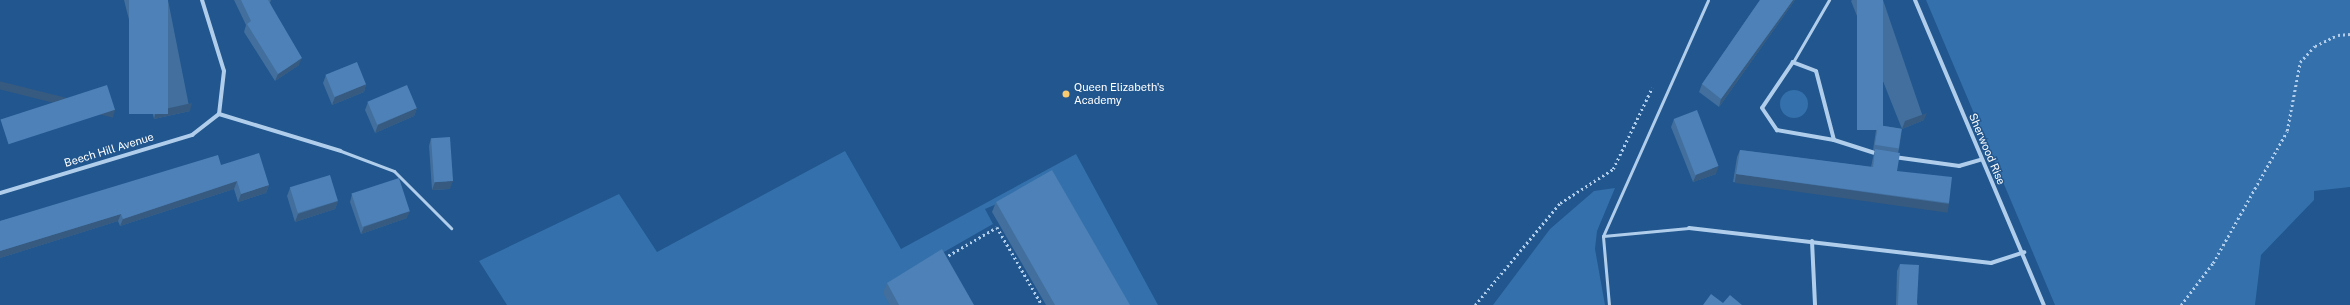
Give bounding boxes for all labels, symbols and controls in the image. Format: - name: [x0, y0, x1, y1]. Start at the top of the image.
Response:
- place label: Queen Elizabeth's Academy: [1074, 81, 1164, 107]
- marker: Queen Elizabeth's Academy: [1061, 89, 1071, 99]
- street label: Sherwood Rise: [1966, 111, 2008, 187]
- street label: Beech Hill Avenue: [63, 130, 155, 170]

